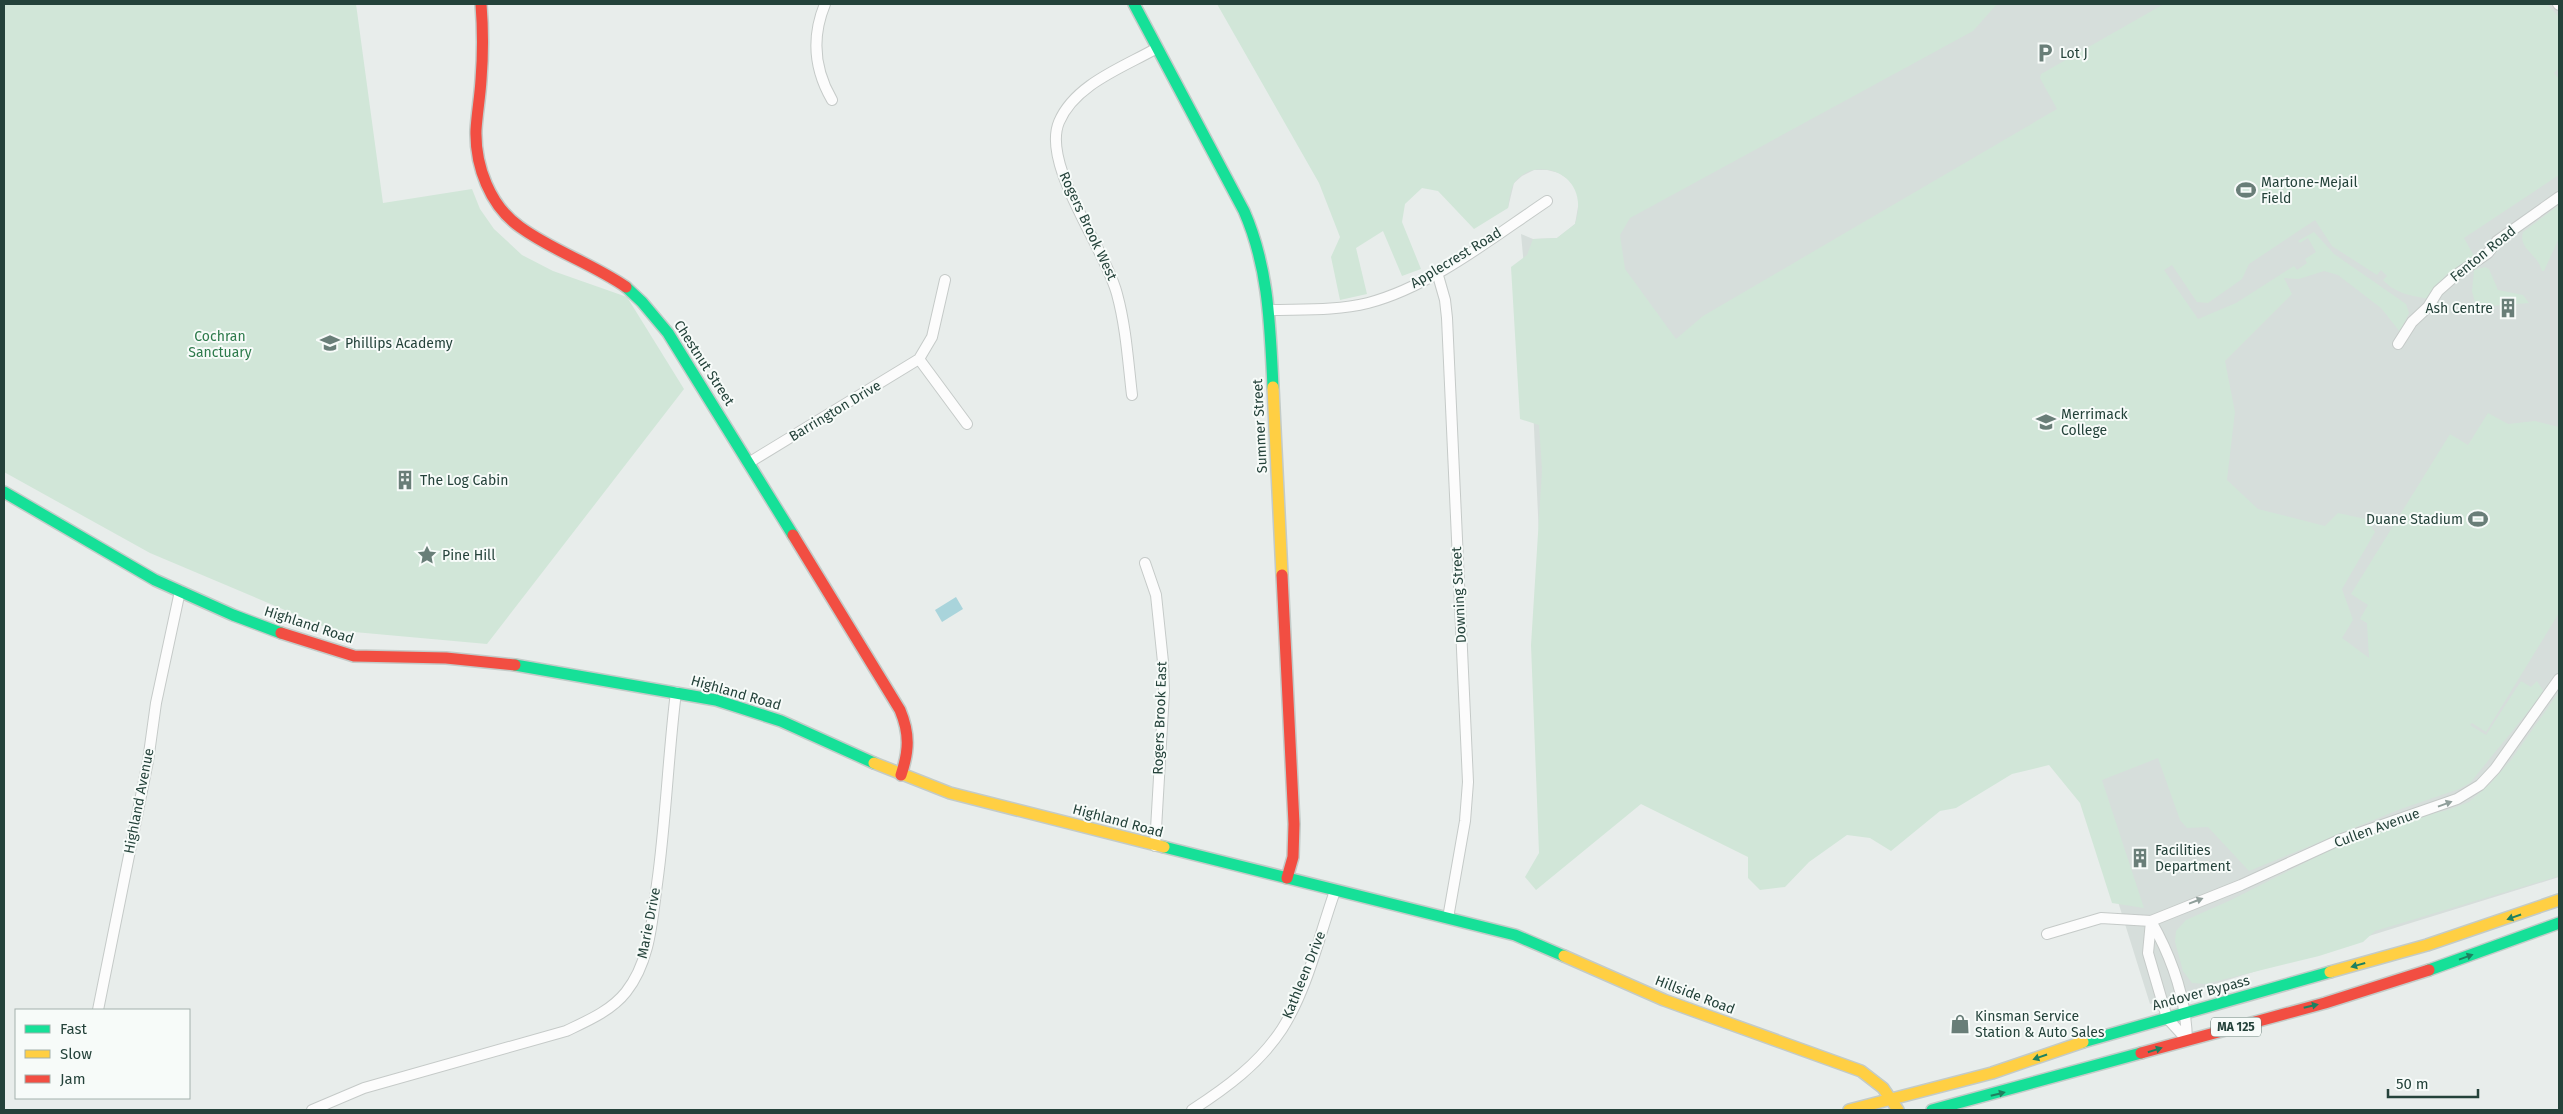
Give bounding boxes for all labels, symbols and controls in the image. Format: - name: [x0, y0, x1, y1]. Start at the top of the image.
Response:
- parking icon: Lot J: [2034, 42, 2056, 64]
- place label: Lot J: [2060, 45, 2088, 62]
- street label: Rogers Brook West: [1055, 169, 1121, 284]
- place label: Martone-Mejail Field: [2261, 174, 2358, 207]
- sports icon: Martone-Mejail Field: [2235, 179, 2257, 201]
- street label: Fenton Road: [2447, 222, 2519, 286]
- street label: Applecrest Road: [1407, 224, 1505, 292]
- building icon: Ash Centre: [2497, 297, 2519, 319]
- place label: Ash Centre: [2425, 300, 2493, 317]
- street label: Chestnut Street: [670, 317, 738, 410]
- park label: Cochran Sanctuary: [188, 328, 252, 361]
- school or university icon: Phillips Academy: [319, 332, 341, 354]
- place label: Phillips Academy: [345, 335, 453, 352]
- street label: Barrington Drive: [786, 377, 884, 445]
- street label: Summer Street: [1249, 377, 1271, 474]
- place label: Merrimack College: [2061, 406, 2129, 439]
- school or university icon: Merrimack College: [2035, 411, 2057, 433]
- building icon: The Log Cabin: [394, 469, 416, 491]
- place label: The Log Cabin: [420, 472, 508, 489]
- sports icon: Duane Stadium: [2467, 508, 2489, 530]
- place label: Duane Stadium: [2366, 511, 2463, 528]
- place icon: Pine Hill: [416, 544, 438, 566]
- street label: Downing Street: [1448, 545, 1470, 644]
- place label: Pine Hill: [442, 547, 495, 564]
- street label: Highland Road: [262, 603, 356, 647]
- street label: Rogers Brook East: [1150, 660, 1171, 775]
- street label: Highland Road: [689, 672, 783, 714]
- street label: Highland Avenue: [120, 747, 158, 855]
- one-way arrow: [2438, 800, 2453, 808]
- street label: Highland Road: [1071, 801, 1165, 841]
- street label: Cullen Avenue: [2332, 805, 2422, 851]
- place label: Facilities Department: [2155, 842, 2232, 875]
- building icon: Facilities Department: [2129, 847, 2151, 869]
- street label: Marie Drive: [634, 886, 664, 960]
- one-way arrow: [2189, 897, 2204, 905]
- one-way arrow: [2506, 914, 2521, 922]
- street label: Kathleen Drive: [1279, 929, 1329, 1021]
- one-way arrow: [2459, 953, 2474, 961]
- one-way arrow: [2351, 961, 2366, 969]
- street label: Hillside Road: [1653, 972, 1737, 1018]
- street label: Andover Bypass: [2150, 972, 2252, 1014]
- one-way arrow: [2304, 1002, 2319, 1010]
- place label: Kinsman Service Station & Auto Sales: [1975, 1008, 2105, 1041]
- legend: [15, 1009, 190, 1099]
- shop icon: Kinsman Service Station & Auto Sales: [1949, 1013, 1971, 1035]
- road number: MA 125: [2211, 1018, 2261, 1036]
- text: Fast: [60, 1020, 87, 1038]
- text: Slow: [60, 1045, 92, 1063]
- one-way arrow: [2147, 1045, 2162, 1053]
- one-way arrow: [2033, 1053, 2048, 1061]
- scale bar: [2388, 1066, 2478, 1098]
- text: Jam: [60, 1070, 86, 1088]
- text: 50 m: [2396, 1075, 2429, 1093]
- one-way arrow: [1991, 1089, 2006, 1097]

